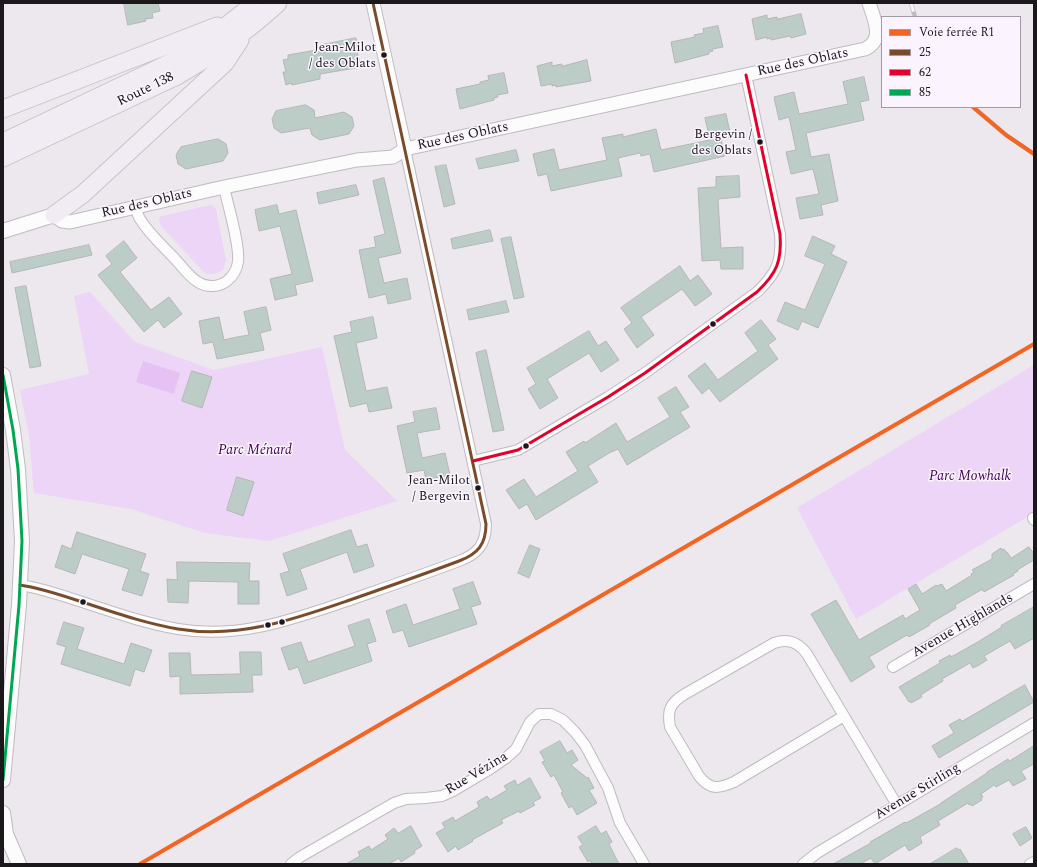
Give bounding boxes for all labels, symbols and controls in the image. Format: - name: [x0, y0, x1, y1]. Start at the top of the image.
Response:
- legend: [881, 16, 1021, 108]
- text: Voie ferrée R1: [919, 23, 994, 42]
- place label: Jean-Milot / des Oblats: [309, 40, 376, 71]
- text: 25: [919, 43, 931, 62]
- street label: Rue des Oblats: [756, 45, 850, 81]
- marker: Jean-Milot / des Oblats: [379, 50, 389, 60]
- text: 62: [919, 63, 931, 82]
- street label: Route 138: [115, 69, 177, 111]
- text: 85: [919, 83, 931, 102]
- street label: Rue des Oblats: [416, 119, 510, 155]
- place label: Bergevin / des Oblats: [691, 127, 752, 158]
- marker: Bergevin / des Oblats: [755, 137, 765, 147]
- street label: Rue des Oblats: [100, 185, 194, 223]
- unlabelled marker: [708, 319, 718, 329]
- unlabelled marker: [521, 441, 531, 451]
- park label: Parc Ménard: [218, 443, 292, 459]
- park label: Parc Mowhalk: [929, 469, 1011, 485]
- place label: Jean-Milot / Bergevin: [408, 473, 470, 504]
- marker: Jean-Milot / Bergevin: [473, 483, 483, 493]
- street label: Avenue Highlands: [909, 590, 1017, 662]
- unlabelled marker: [78, 597, 88, 607]
- unlabelled marker: [277, 617, 287, 627]
- unlabelled marker: [263, 620, 273, 630]
- street label: Rue Vézina: [443, 749, 511, 799]
- street label: Avenue Stirling: [872, 760, 964, 824]

